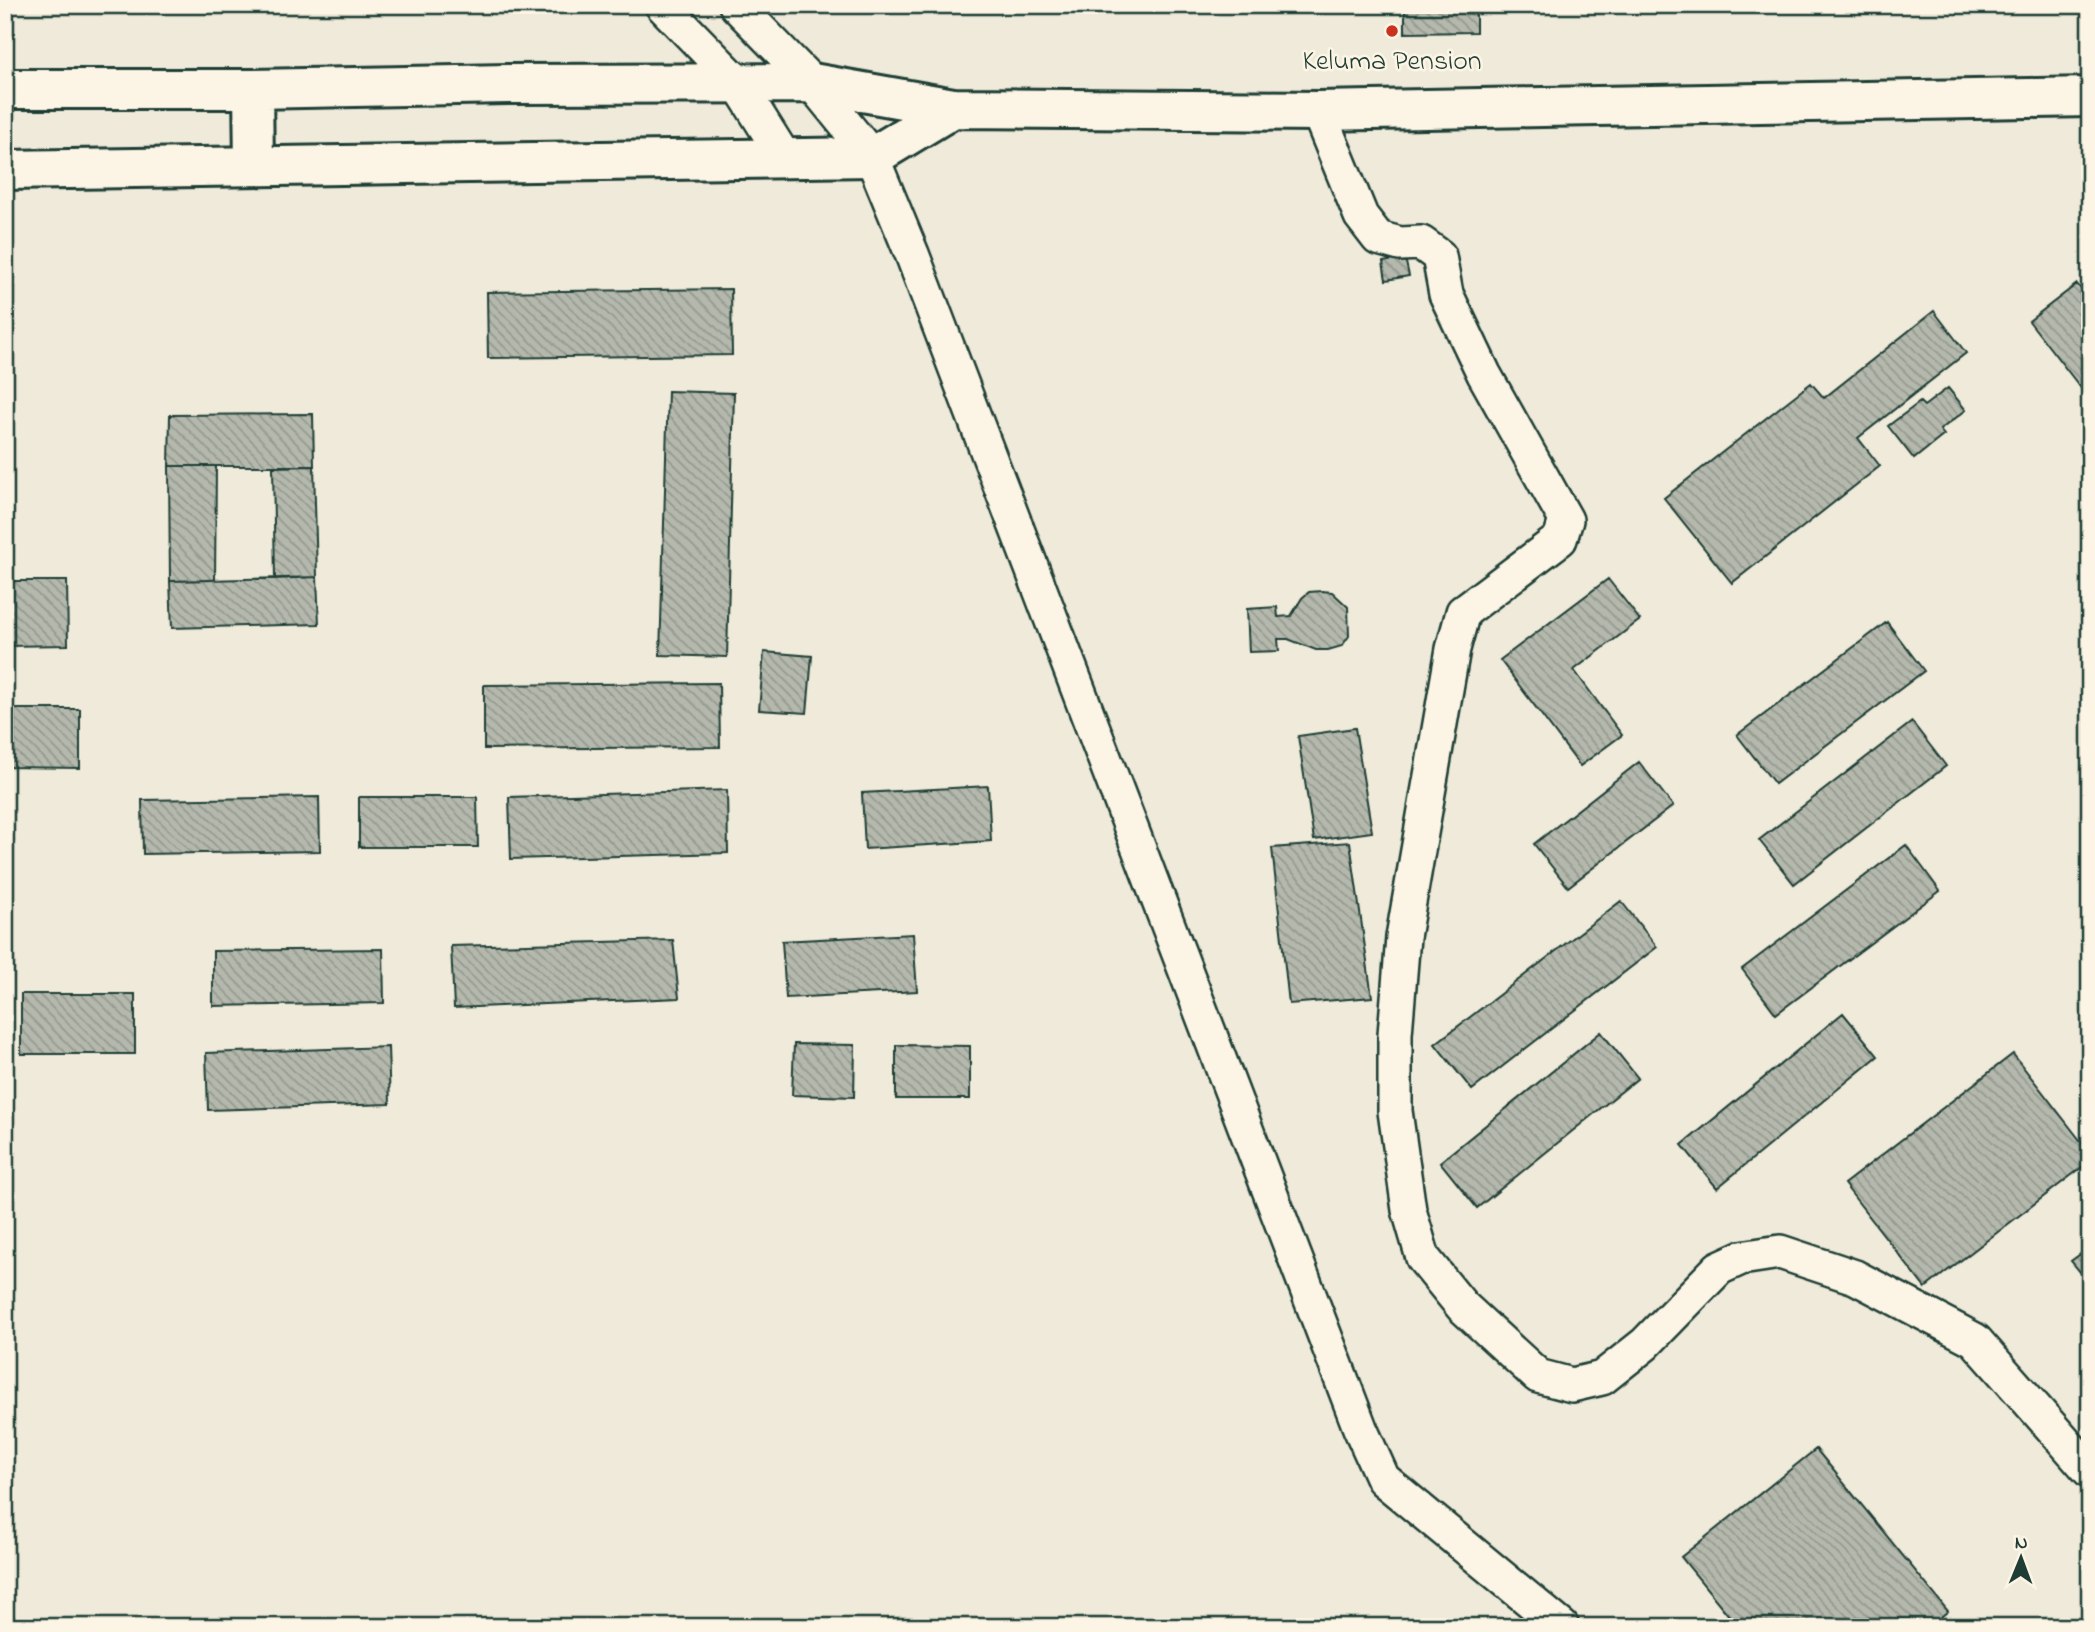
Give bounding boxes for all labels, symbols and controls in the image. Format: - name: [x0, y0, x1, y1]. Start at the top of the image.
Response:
- marker: Keluma Pension: [1384, 23, 1400, 39]
- place label: Keluma Pension: [1302, 42, 1482, 83]
- north arrow: [1986, 1524, 2056, 1594]
- text: N: [2015, 1530, 2028, 1557]

